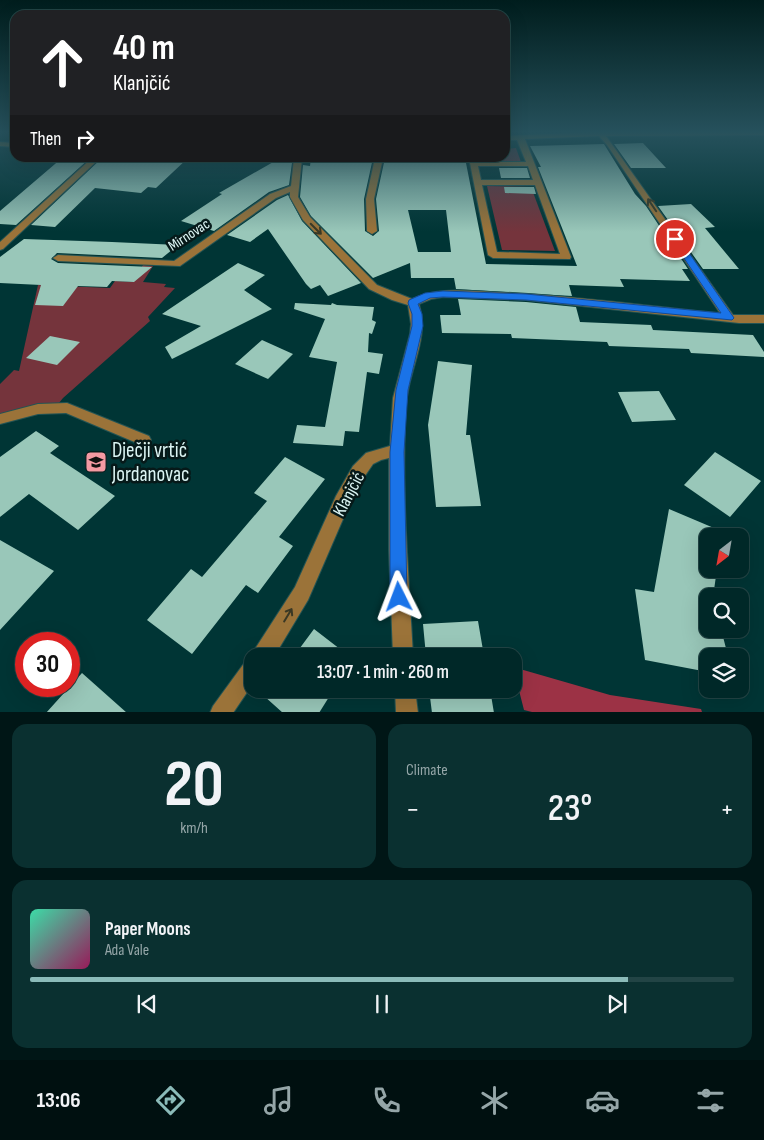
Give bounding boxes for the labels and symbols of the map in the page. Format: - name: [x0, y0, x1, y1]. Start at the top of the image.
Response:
- one-way arrow: [647, 198, 657, 212]
- street label: Mirnovac: [165, 215, 213, 255]
- pin: [654, 218, 696, 260]
- one-way arrow: [310, 223, 323, 235]
- place label: Dječji vrtić Jordanovac: [111, 438, 189, 487]
- school or university icon: Dječji vrtić Jordanovac: [84, 450, 108, 474]
- street label: Klanjčić: [329, 468, 369, 520]
- north arrow: [699, 528, 749, 578]
- position arrow: [372, 570, 424, 622]
- one-way arrow: [284, 609, 294, 623]
- speed limit sign: 30: [15, 632, 80, 697]

